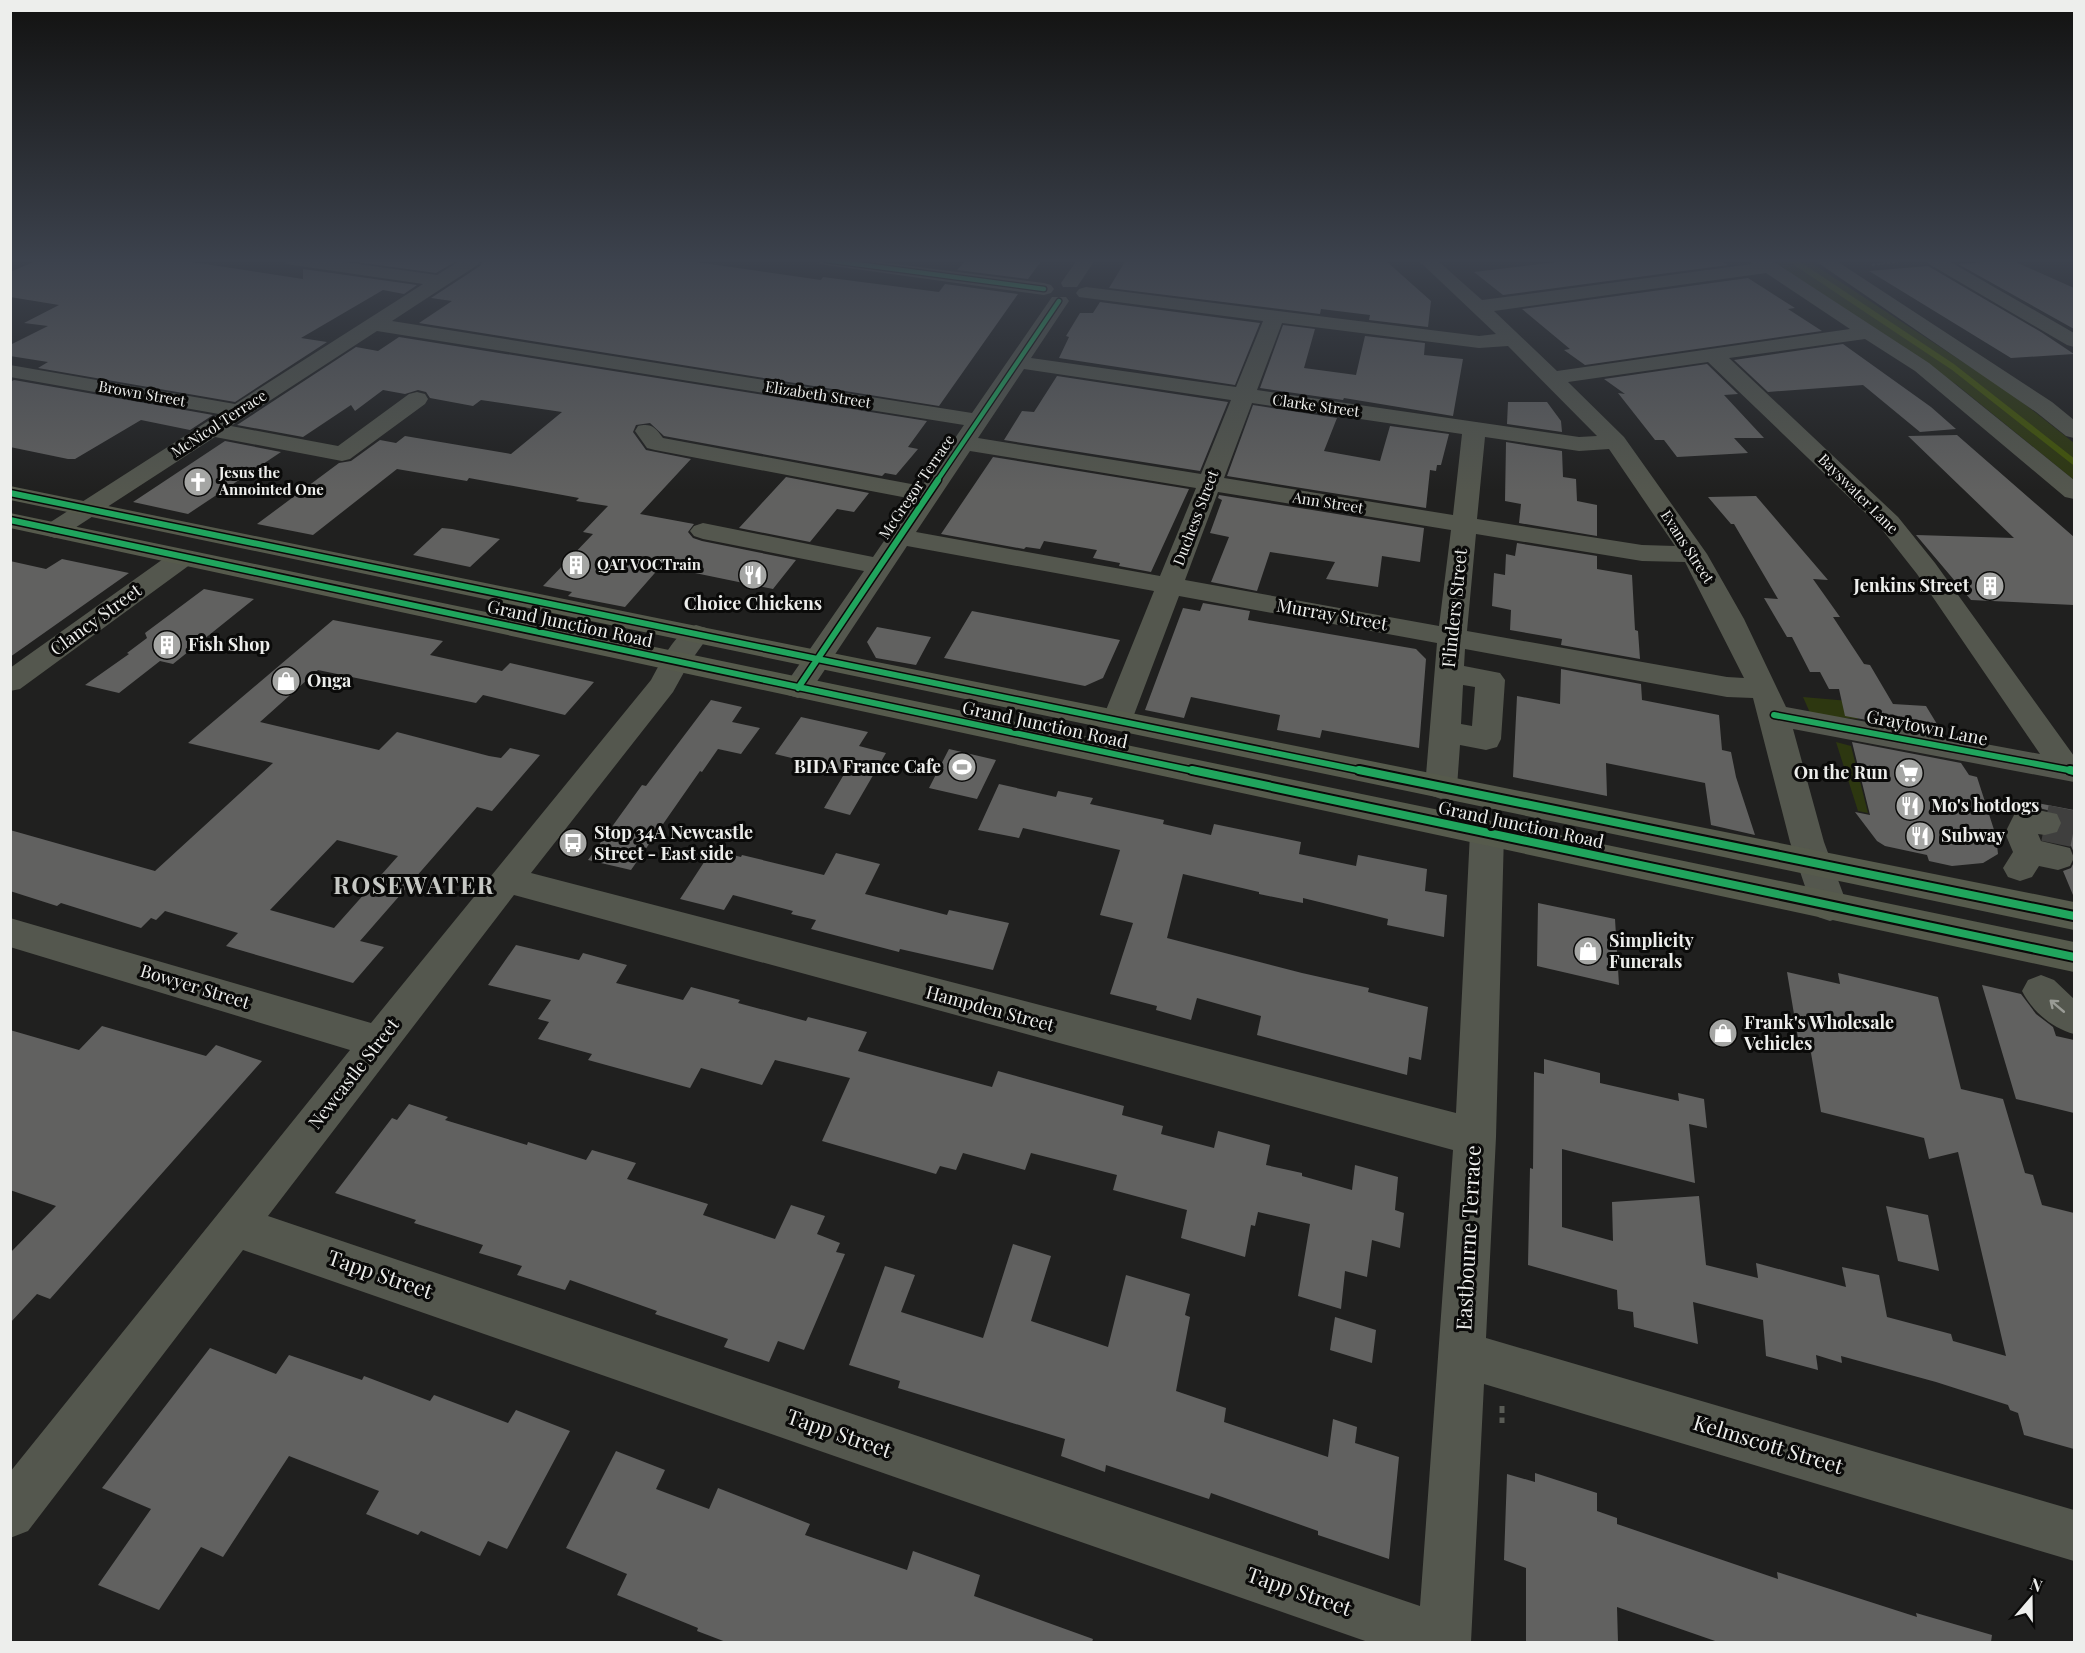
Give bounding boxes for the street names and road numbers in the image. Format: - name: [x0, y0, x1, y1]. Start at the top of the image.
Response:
- street label: Brown Street: [97, 376, 188, 411]
- street label: Elizabeth Street: [764, 376, 873, 412]
- street label: McNicol Terrace: [167, 385, 270, 461]
- street label: Clarke Street: [1271, 389, 1362, 421]
- street label: McGregor Terrace: [874, 430, 959, 543]
- street label: Bayswater Lane: [1814, 449, 1903, 538]
- street label: Duchess Street: [1168, 466, 1223, 568]
- street label: Ann Street: [1290, 486, 1366, 518]
- street label: Evans Street: [1657, 506, 1719, 587]
- street label: Flinders Street: [1436, 546, 1472, 669]
- street label: Clancy Street: [45, 578, 146, 660]
- street label: Murray Street: [1275, 592, 1390, 636]
- street label: Grand Junction Road: [485, 594, 656, 652]
- street label: Grand Junction Road: [960, 695, 1131, 753]
- street label: Graytown Lane: [1864, 703, 1990, 751]
- street label: Grand Junction Road: [1436, 795, 1607, 853]
- street label: Bowyer Street: [138, 958, 254, 1014]
- street label: Hampden Street: [923, 979, 1058, 1037]
- street label: Newcastle Street: [302, 1013, 404, 1134]
- street label: Eastbourne Terrace: [1448, 1145, 1486, 1331]
- street label: Tapp Street: [324, 1242, 437, 1304]
- street label: Tapp Street: [783, 1401, 896, 1463]
- street label: Kelmscott Street: [1690, 1407, 1848, 1479]
- street label: Tapp Street: [1243, 1559, 1356, 1621]

